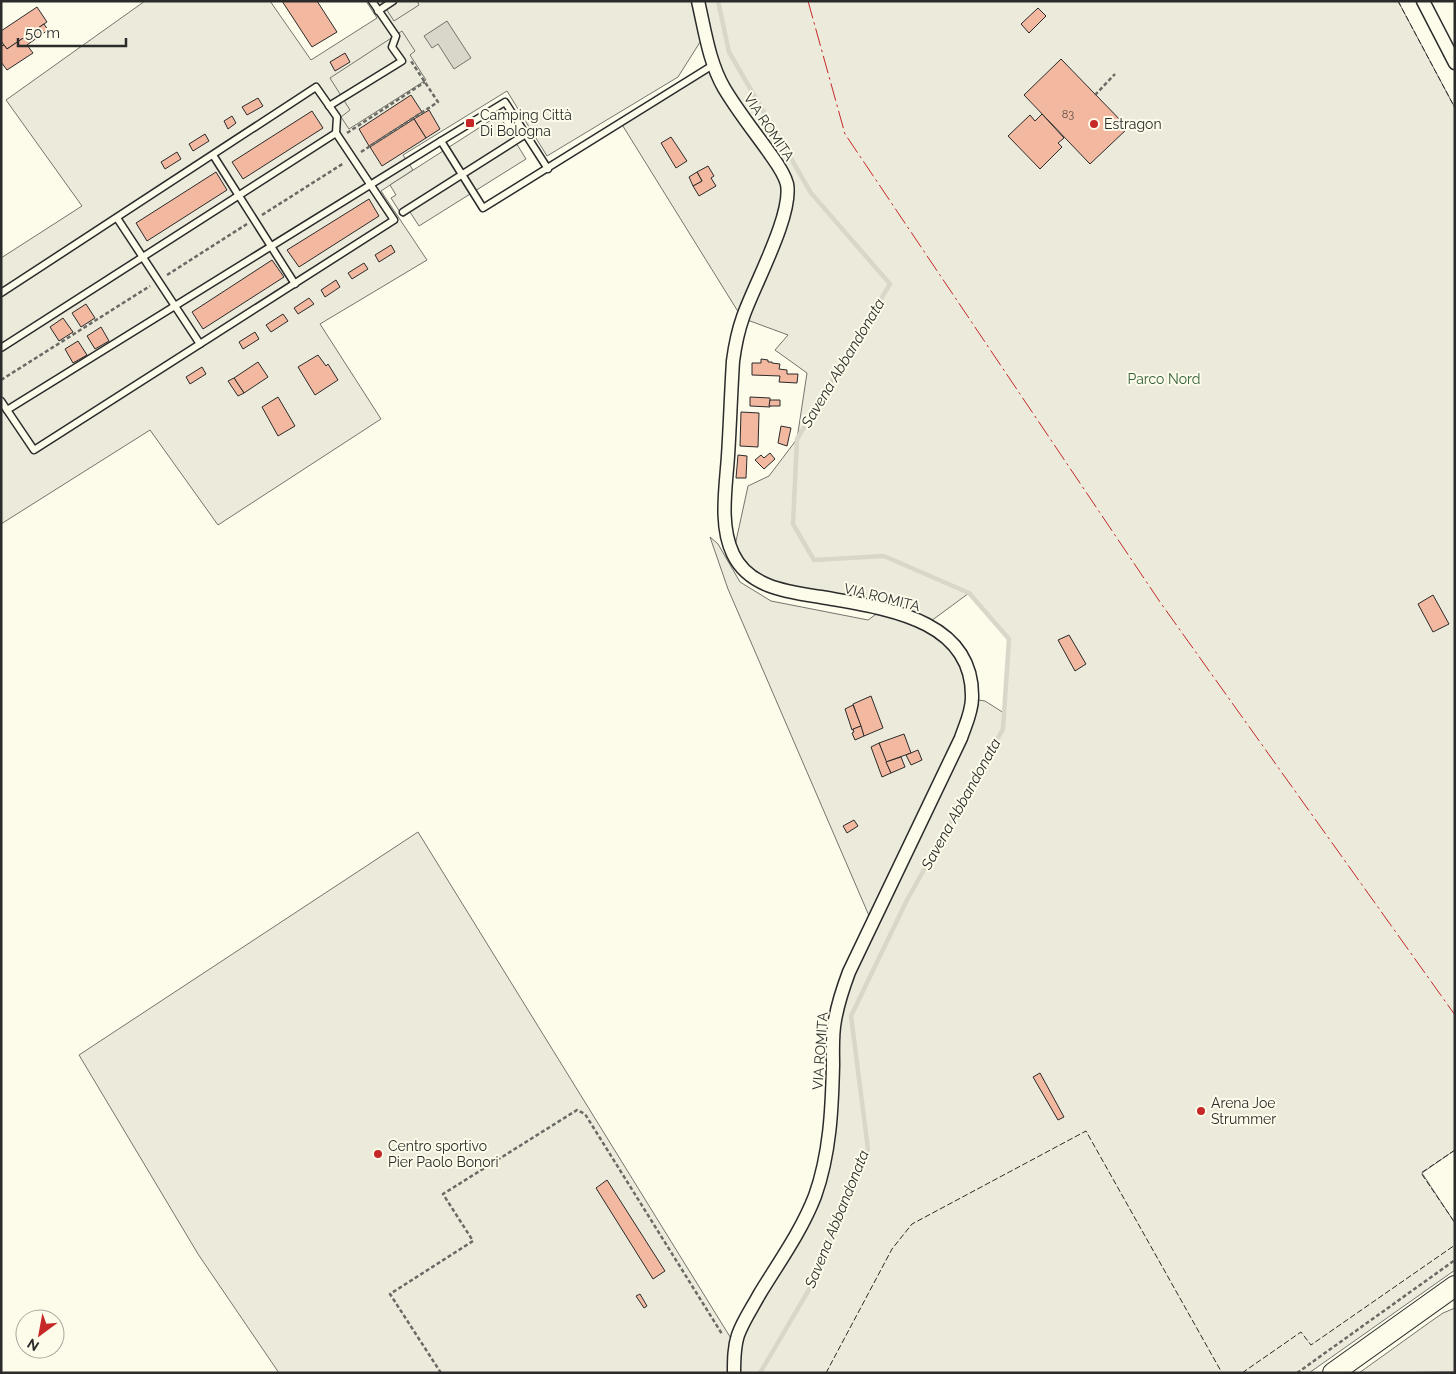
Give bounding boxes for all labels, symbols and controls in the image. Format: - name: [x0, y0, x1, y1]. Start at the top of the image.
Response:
- scale bar: [18, 15, 125, 47]
- text: 50 m: [25, 24, 60, 42]
- street label: VIA ROMITA: [741, 90, 798, 164]
- place label: Camping Città Di Bologna: [480, 107, 572, 139]
- house number: 83: [1062, 108, 1074, 121]
- place label: Estragon: [1104, 116, 1162, 132]
- marker: Camping Città Di Bologna: [464, 117, 476, 129]
- marker: Estragon: [1088, 118, 1100, 130]
- water label: Savena Abbandonata: [797, 295, 889, 432]
- park label: Parco Nord: [1128, 371, 1200, 387]
- street label: VIA ROMITA: [842, 580, 922, 614]
- water label: Savena Abbandonata: [917, 735, 1005, 874]
- street label: VIA ROMITA: [809, 1011, 831, 1090]
- place label: Arena Joe Strummer: [1211, 1095, 1276, 1127]
- marker: Arena Joe Strummer: [1195, 1105, 1207, 1117]
- place label: Centro sportivo Pier Paolo Bonori: [388, 1138, 499, 1170]
- water label: Savena Abbandonata: [801, 1147, 873, 1292]
- marker: Centro sportivo Pier Paolo Bonori: [372, 1148, 384, 1160]
- north arrow: [15, 1309, 65, 1359]
- text: N: [24, 1335, 42, 1355]

